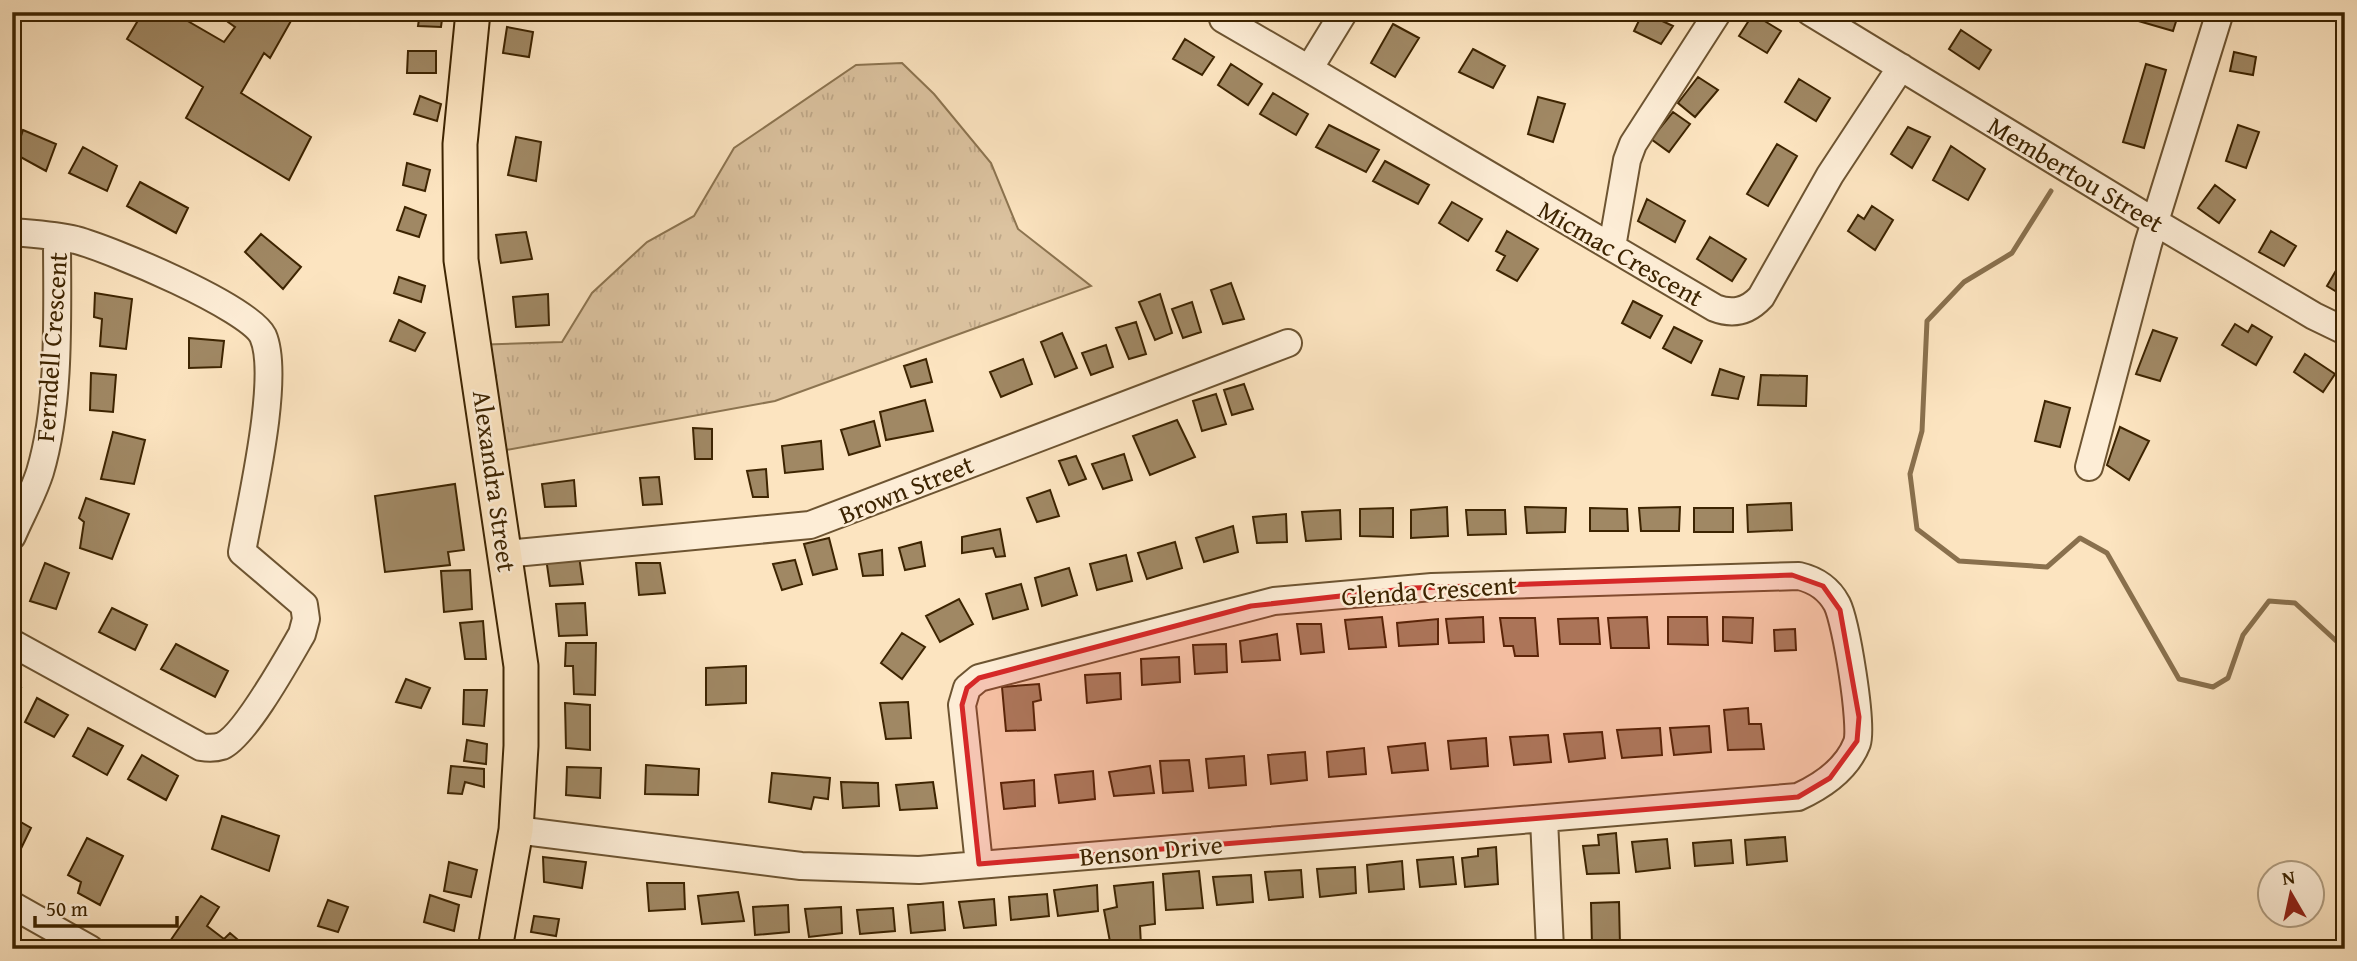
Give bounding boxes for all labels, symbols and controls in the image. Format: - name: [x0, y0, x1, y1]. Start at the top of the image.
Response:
- street label: Membertou Street: [1981, 106, 2171, 242]
- street label: Micmac Crescent: [1531, 190, 1711, 316]
- street label: Ferndell Crescent: [25, 251, 77, 443]
- street label: Alexandra Street: [463, 388, 527, 574]
- street label: Brown Street: [833, 444, 979, 534]
- street label: Glenda Crescent: [1340, 564, 1518, 616]
- street label: Benson Drive: [1078, 824, 1224, 876]
- north arrow: [2256, 860, 2326, 930]
- text: N: [2280, 862, 2297, 892]
- scale bar: [35, 884, 177, 928]
- text: 50 m: [46, 893, 88, 924]

